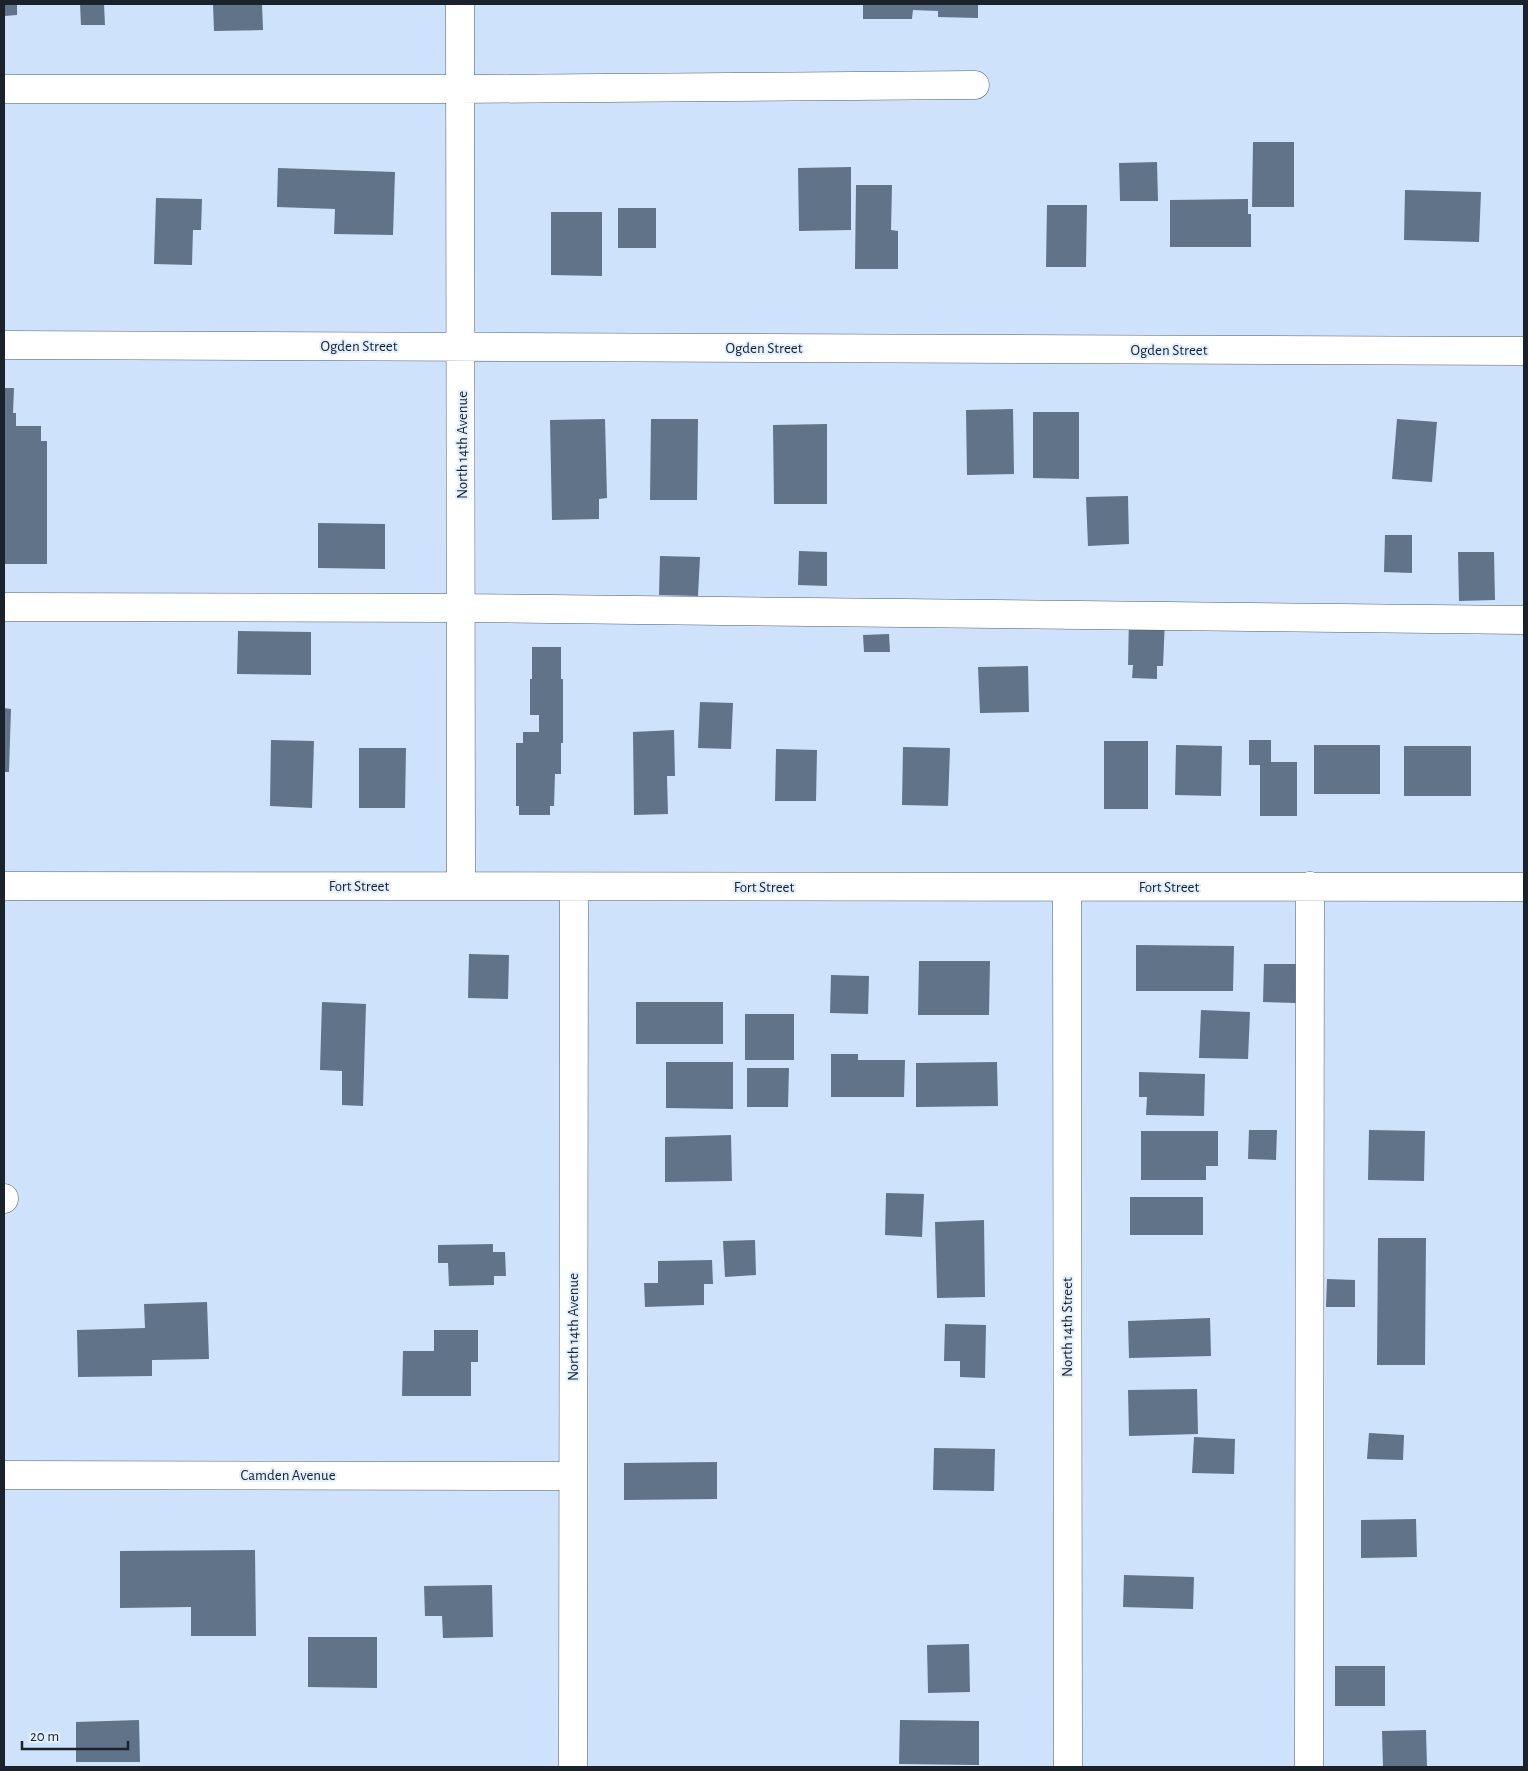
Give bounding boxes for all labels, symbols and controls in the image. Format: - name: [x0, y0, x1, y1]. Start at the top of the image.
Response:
- street label: Ogden Street: [320, 339, 398, 354]
- street label: Ogden Street: [725, 341, 803, 356]
- street label: Ogden Street: [1130, 343, 1208, 358]
- street label: North 14th Avenue: [455, 391, 470, 499]
- street label: Fort Street: [329, 879, 390, 894]
- street label: Fort Street: [734, 880, 795, 895]
- street label: Fort Street: [1139, 880, 1200, 895]
- street label: North 14th Avenue: [566, 1273, 581, 1381]
- street label: North 14th Street: [1060, 1277, 1075, 1377]
- street label: Camden Avenue: [240, 1468, 336, 1483]
- scale bar: [22, 1718, 129, 1750]
- text: 20 m: [30, 1729, 59, 1744]

